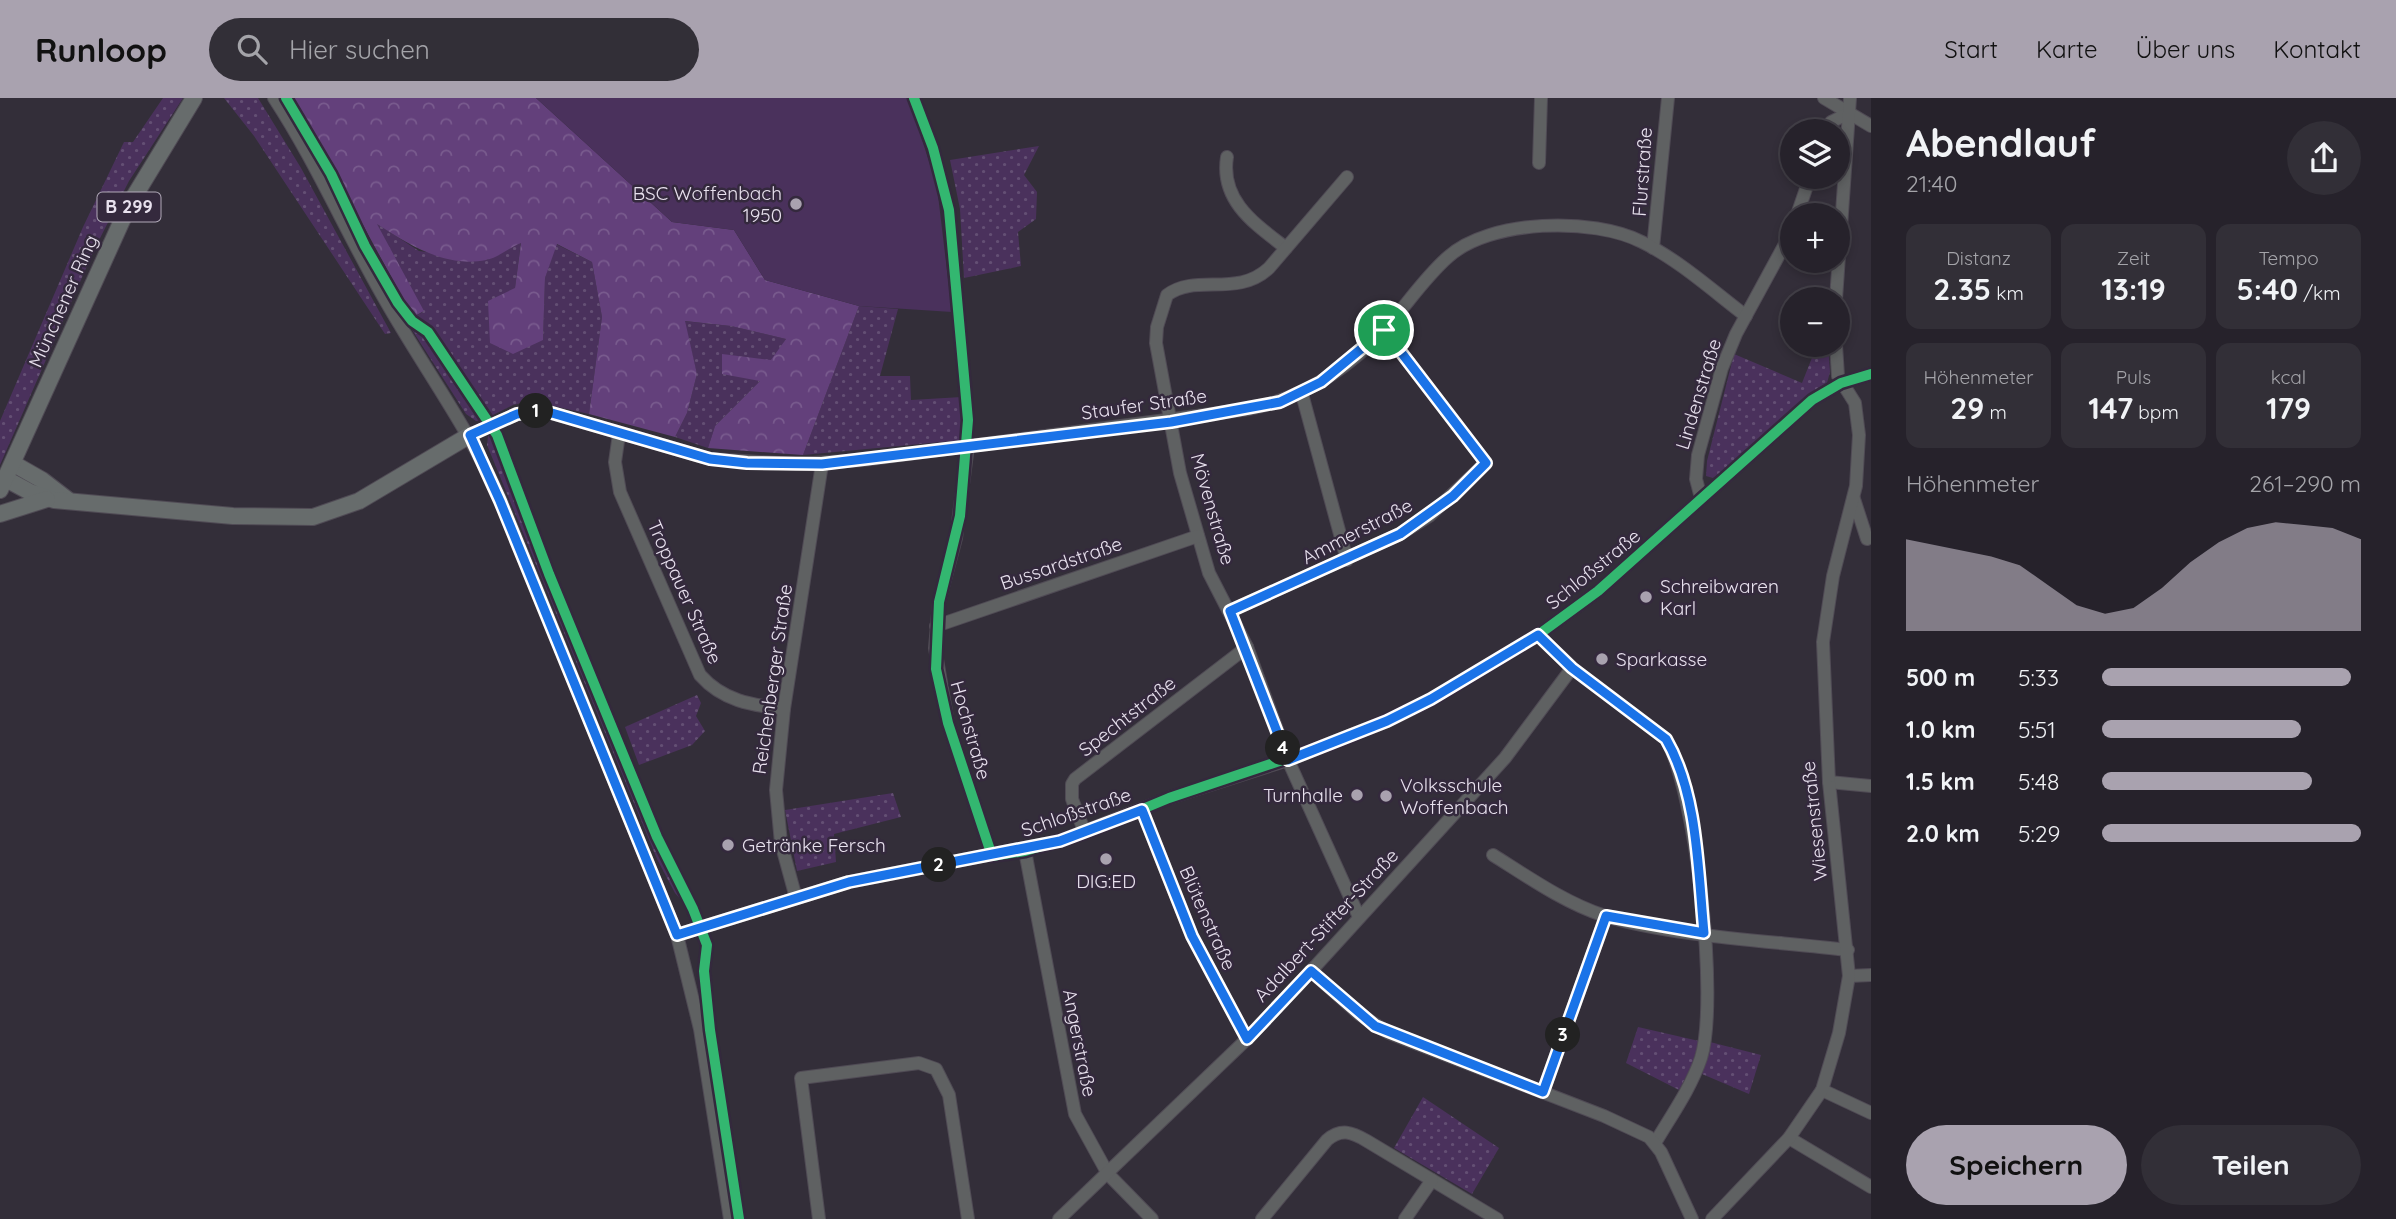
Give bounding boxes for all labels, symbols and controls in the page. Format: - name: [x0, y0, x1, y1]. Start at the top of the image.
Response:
- search box: [209, 18, 699, 81]
- text: Runloop: [35, 29, 167, 70]
- icon: search: [233, 30, 271, 68]
- text: Hier suchen: [289, 33, 430, 66]
- text: Start: [1944, 34, 1998, 64]
- text: Karte: [2036, 34, 2097, 64]
- text: Über uns: [2135, 34, 2235, 64]
- text: Kontakt: [2273, 34, 2361, 64]
- map controls: [1780, 119, 1850, 357]
- button: layers: [1780, 119, 1850, 189]
- text: Abendlauf: [1906, 119, 2096, 167]
- button: share: [2287, 121, 2361, 195]
- street label: Flurstraße: [1627, 127, 1657, 217]
- text: 21:40: [1906, 169, 1957, 198]
- place label: BSC Woffenbach 1950: [633, 181, 782, 227]
- road number: B 299: [97, 192, 160, 222]
- marker: BSC Woffenbach 1950: [788, 196, 804, 212]
- button: +: [1780, 203, 1850, 273]
- street label: Münchener Ring: [23, 231, 103, 371]
- text: Distanz: [1946, 246, 2011, 270]
- text: Zeit: [2117, 246, 2150, 270]
- text: Tempo: [2258, 246, 2319, 270]
- text: 2.35: [1933, 270, 1991, 308]
- text: 13:19: [2101, 270, 2166, 308]
- text: 5:40: [2236, 270, 2298, 308]
- text: km: [1991, 281, 2024, 305]
- text: /km: [2298, 281, 2341, 305]
- button: −: [1780, 287, 1850, 357]
- pin: [1354, 300, 1414, 360]
- icon: arrive: [1365, 311, 1403, 349]
- street label: Lindenstraße: [1670, 336, 1726, 452]
- text: Höhenmeter: [1923, 365, 2034, 389]
- text: Puls: [2116, 365, 2151, 389]
- text: kcal: [2271, 365, 2306, 389]
- street label: Staufer Straße: [1080, 383, 1208, 425]
- text: 29: [1950, 389, 1984, 427]
- text: 147: [2088, 389, 2133, 427]
- text: 179: [2266, 389, 2311, 427]
- pin: 1: [518, 394, 554, 428]
- text: 1: [532, 398, 539, 422]
- text: m: [1984, 400, 2007, 424]
- text: bpm: [2133, 400, 2179, 424]
- street label: Mövenstraße: [1186, 450, 1240, 568]
- text: Höhenmeter: [1906, 469, 2039, 498]
- text: 261–290 m: [2249, 469, 2361, 498]
- street label: Ammerstraße: [1298, 493, 1416, 569]
- street label: Troppauer Straße: [642, 516, 728, 668]
- street label: Schloßstraße: [1541, 524, 1645, 614]
- street label: Bussardstraße: [997, 531, 1125, 595]
- place label: Schreibwaren Karl: [1660, 574, 1779, 620]
- street label: Reichenberger Straße: [747, 582, 797, 776]
- marker: Schreibwaren Karl: [1638, 589, 1654, 605]
- place label: Sparkasse: [1616, 647, 1707, 671]
- marker: Sparkasse: [1594, 651, 1610, 667]
- text: 500 m: [1906, 663, 1975, 692]
- text: 5:33: [2018, 663, 2059, 692]
- street label: Spechtstraße: [1074, 671, 1180, 761]
- street label: Hochstraße: [945, 678, 997, 782]
- text: 1.0 km: [1906, 715, 1976, 744]
- text: 5:51: [2018, 715, 2056, 744]
- pin: 4: [1266, 730, 1300, 766]
- text: 4: [1277, 735, 1288, 759]
- street label: Wiesenstraße: [1796, 760, 1832, 882]
- text: 1.5 km: [1906, 767, 1975, 796]
- text: 5:48: [2018, 767, 2059, 796]
- place label: Volksschule Woffenbach: [1400, 773, 1509, 819]
- street label: Schloßstraße: [1018, 782, 1134, 842]
- place label: Turnhalle: [1263, 783, 1343, 807]
- marker: Turnhalle: [1349, 787, 1365, 803]
- marker: Volksschule Woffenbach: [1378, 788, 1394, 804]
- text: 2.0 km: [1906, 819, 1980, 848]
- text: 5:29: [2018, 819, 2060, 848]
- place label: Getränke Fersch: [742, 833, 886, 857]
- marker: Getränke Fersch: [720, 837, 736, 853]
- street label: Adalbert-Stifter-Straße: [1249, 843, 1403, 1007]
- pin: 2: [922, 848, 956, 882]
- marker: DIG:ED: [1098, 851, 1114, 867]
- text: 2: [933, 852, 944, 876]
- street label: Blütenstraße: [1174, 862, 1242, 974]
- place label: DIG:ED: [1076, 869, 1136, 893]
- street label: Angerstraße: [1058, 987, 1102, 1099]
- pin: 3: [1546, 1018, 1580, 1052]
- text: 3: [1557, 1022, 1568, 1046]
- button: Speichern: [1906, 1125, 2127, 1205]
- button: Teilen: [2141, 1125, 2361, 1205]

